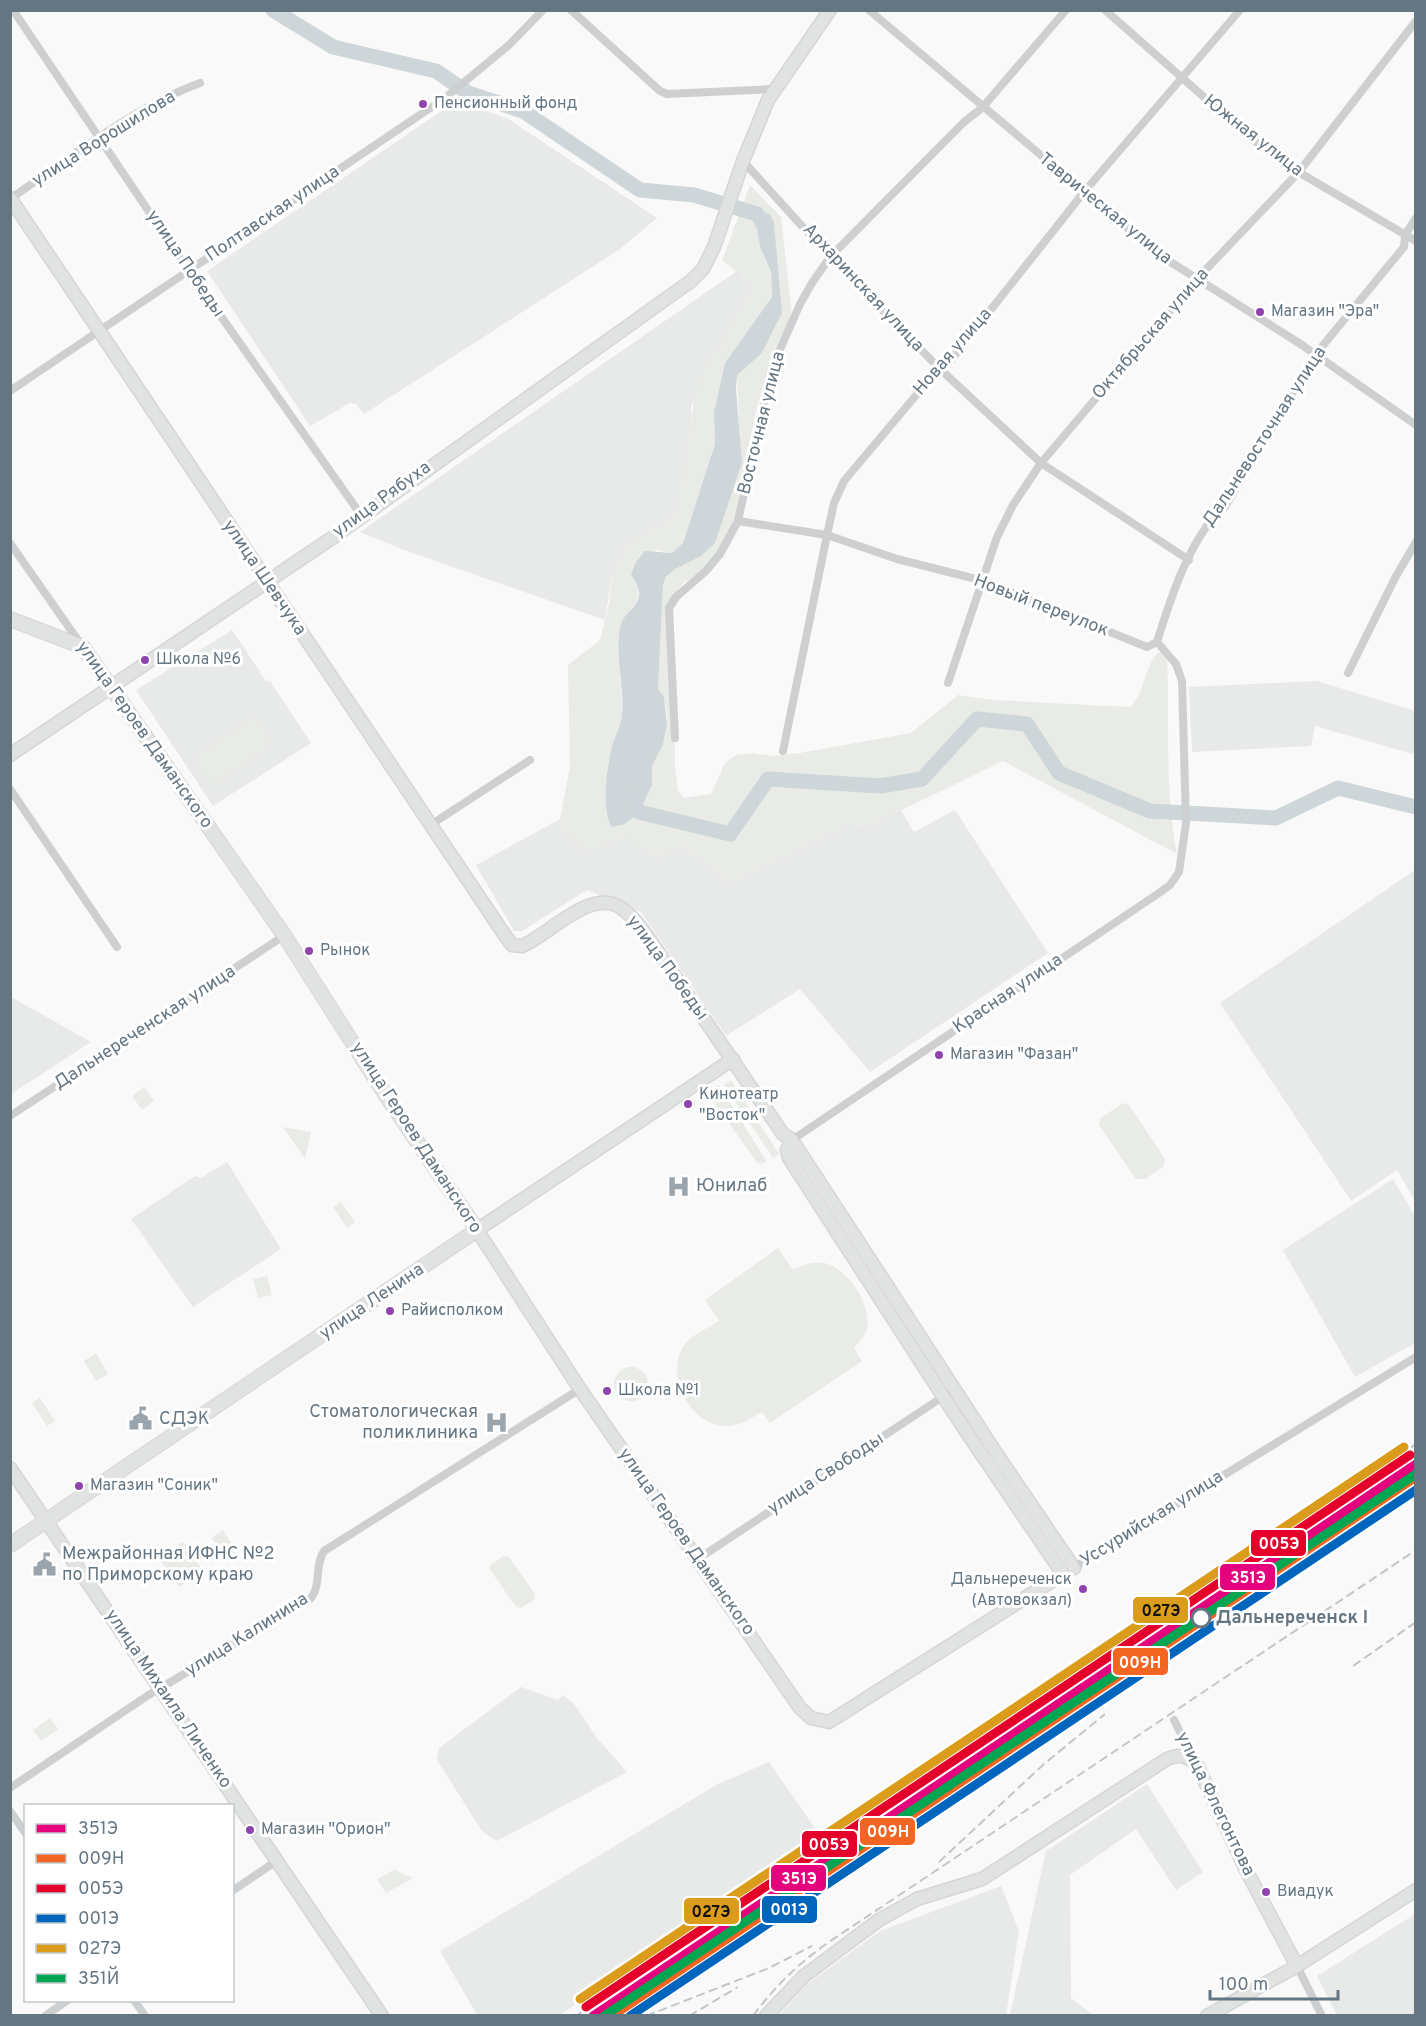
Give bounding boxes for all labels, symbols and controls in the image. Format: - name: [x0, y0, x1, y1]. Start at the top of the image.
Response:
- street label: улица Ворошилова: [28, 86, 180, 192]
- street label: Южная улица: [1198, 90, 1308, 182]
- place label: Пенсионный фонд: [434, 94, 577, 114]
- marker: Пенсионный фонд: [417, 98, 429, 110]
- street label: Таврическая улица: [1034, 148, 1176, 270]
- street label: Полтавская улица: [202, 161, 344, 267]
- street label: улица Победы: [141, 206, 229, 322]
- street label: Архаринская улица: [797, 219, 929, 357]
- street label: Октябрьская улица: [1088, 264, 1214, 404]
- place label: Магазин "Эра": [1271, 302, 1379, 322]
- street label: Новая улица: [909, 303, 997, 401]
- marker: Магазин "Эра": [1254, 306, 1266, 318]
- street label: Дальневосточная улица: [1198, 342, 1332, 532]
- street label: Восточная улица: [733, 349, 791, 497]
- street label: улица Рябуха: [328, 457, 436, 543]
- street label: улица Шевчука: [217, 516, 311, 640]
- street label: Новый переулок: [970, 570, 1112, 642]
- street label: улица Героев Даманского: [70, 637, 218, 833]
- place label: Школа №6: [156, 650, 241, 670]
- marker: Школа №6: [139, 654, 151, 666]
- street label: улица Победы: [621, 911, 713, 1025]
- place label: Рынок: [320, 941, 370, 961]
- marker: Рынок: [303, 945, 315, 957]
- street label: Красная улица: [949, 949, 1067, 1039]
- street label: Дальнереченская улица: [50, 961, 240, 1095]
- street label: улица Героев Даманского: [345, 1038, 487, 1238]
- place label: Магазин "Фазан": [950, 1045, 1078, 1065]
- marker: Магазин "Фазан": [933, 1049, 945, 1061]
- place label: Кинотеатр "Восток": [699, 1085, 779, 1126]
- marker: Кинотеатр "Восток": [682, 1098, 694, 1110]
- hospital icon: Юнилаб: [665, 1173, 691, 1199]
- place label: Юнилаб: [696, 1175, 767, 1198]
- street label: улица Ленина: [315, 1259, 429, 1345]
- place label: Райисполком: [401, 1301, 503, 1321]
- marker: Райисполком: [384, 1305, 396, 1317]
- place label: Школа №1: [618, 1381, 699, 1401]
- marker: Школа №1: [601, 1385, 613, 1397]
- place label: Стоматологическая поликлиника: [309, 1401, 478, 1445]
- public building icon: СДЭК: [128, 1406, 154, 1432]
- place label: СДЭК: [159, 1408, 210, 1431]
- hospital icon: Стоматологическая поликлиника: [483, 1409, 509, 1435]
- street label: улица Свободы: [763, 1428, 889, 1520]
- street label: улица Героев Даманского: [612, 1444, 760, 1640]
- street label: Уссурийская улица: [1076, 1466, 1228, 1572]
- place label: Магазин "Соник": [90, 1476, 218, 1496]
- marker: Магазин "Соник": [73, 1480, 85, 1492]
- line badge: 005Э: [1250, 1529, 1307, 1557]
- text: 005Э: [1258, 1535, 1300, 1555]
- place label: Межрайонная ИФНС №2 по Приморскому краю: [62, 1543, 275, 1587]
- public building icon: Межрайонная ИФНС №2 по Приморскому краю: [31, 1551, 57, 1577]
- line badge: 351Э: [1219, 1563, 1276, 1591]
- text: 351Э: [1230, 1569, 1266, 1589]
- place label: Дальнереченск (Автовокзал): [951, 1570, 1072, 1611]
- marker: Дальнереченск (Автовокзал): [1077, 1583, 1089, 1595]
- street label: улица Калинина: [181, 1588, 313, 1682]
- line badge: 027Э: [1132, 1596, 1189, 1624]
- text: 027Э: [1141, 1602, 1181, 1622]
- street label: улица Михаила Личенко: [99, 1605, 237, 1793]
- place label: Дальнереченск I: [1216, 1607, 1368, 1630]
- marker: Дальнереченск I: [1191, 1608, 1211, 1628]
- line badge: 009Н: [1112, 1647, 1169, 1676]
- text: 009Н: [1119, 1654, 1161, 1674]
- street label: улица Флегонтова: [1170, 1728, 1260, 1880]
- legend: [24, 1804, 234, 2002]
- line badge: 009Н: [859, 1817, 916, 1846]
- text: 351Э: [78, 1818, 118, 1841]
- place label: Магазин "Орион": [261, 1820, 390, 1840]
- text: 009Н: [867, 1823, 909, 1843]
- marker: Магазин "Орион": [244, 1824, 256, 1836]
- line badge: 005Э: [801, 1830, 858, 1858]
- text: 005Э: [808, 1836, 850, 1856]
- text: 009Н: [78, 1848, 124, 1871]
- line badge: 351Э: [770, 1864, 827, 1892]
- text: 351Э: [781, 1870, 817, 1890]
- text: 005Э: [78, 1878, 124, 1901]
- place label: Виадук: [1277, 1882, 1334, 1902]
- marker: Виадук: [1260, 1886, 1272, 1898]
- line badge: 001Э: [761, 1895, 818, 1924]
- line badge: 027Э: [683, 1897, 740, 1925]
- text: 001Э: [770, 1901, 808, 1921]
- text: 027Э: [691, 1903, 731, 1923]
- text: 001Э: [78, 1908, 119, 1931]
- text: 027Э: [78, 1938, 121, 1961]
- scale bar: [1210, 1963, 1338, 2001]
- text: 351Й: [78, 1966, 119, 1991]
- text: 100 m: [1219, 1974, 1268, 1997]

